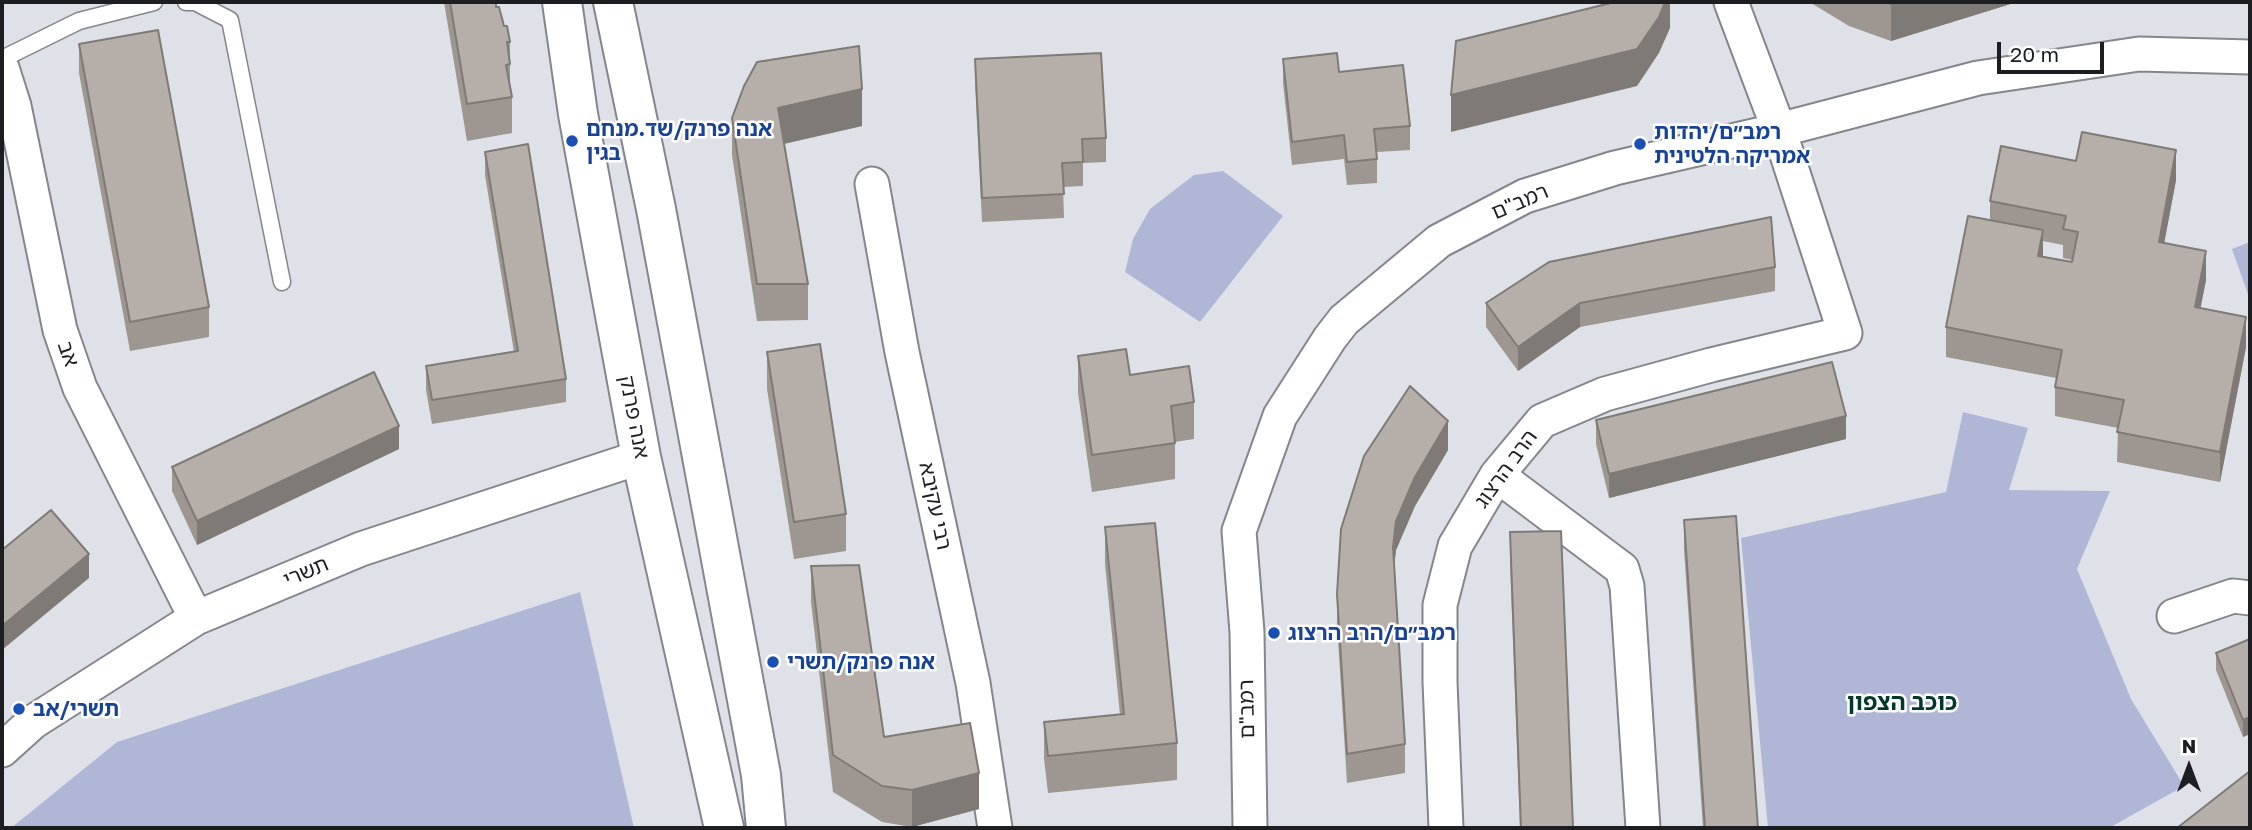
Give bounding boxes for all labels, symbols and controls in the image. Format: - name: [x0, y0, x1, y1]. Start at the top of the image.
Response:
- scale bar: [2000, 28, 2107, 72]
- text: 20 m: [2010, 41, 2059, 67]
- place label: אנה פרנק/שד.מנחם בגין: [586, 116, 772, 166]
- place label: רמב״ם/יהדות אמריקה הלטינית: [1654, 119, 1810, 169]
- marker: אנה פרנק/שד.מנחם בגין: [564, 133, 580, 149]
- marker: רמב״ם/יהדות אמריקה הלטינית: [1632, 136, 1648, 152]
- street label: רמב"ם: [1488, 179, 1552, 225]
- street label: אב: [52, 338, 84, 370]
- street label: אנה פרנק: [614, 373, 654, 461]
- street label: הרב הרצוג: [1469, 425, 1543, 513]
- street label: רבי עקיבא: [913, 460, 957, 552]
- street label: תשרי: [280, 551, 332, 593]
- place label: רמב״ם/הרב הרצוג: [1288, 620, 1456, 646]
- marker: רמב״ם/הרב הרצוג: [1266, 625, 1282, 641]
- place label: אנה פרנק/תשרי: [787, 649, 935, 675]
- marker: אנה פרנק/תשרי: [765, 654, 781, 670]
- street label: רמב"ם: [1234, 679, 1260, 739]
- district label: כוכב הצפון: [1847, 689, 1957, 717]
- place label: תשרי/אב: [33, 696, 119, 722]
- marker: תשרי/אב: [11, 701, 27, 717]
- north arrow: [2154, 732, 2224, 802]
- text: N: [2182, 734, 2196, 757]

